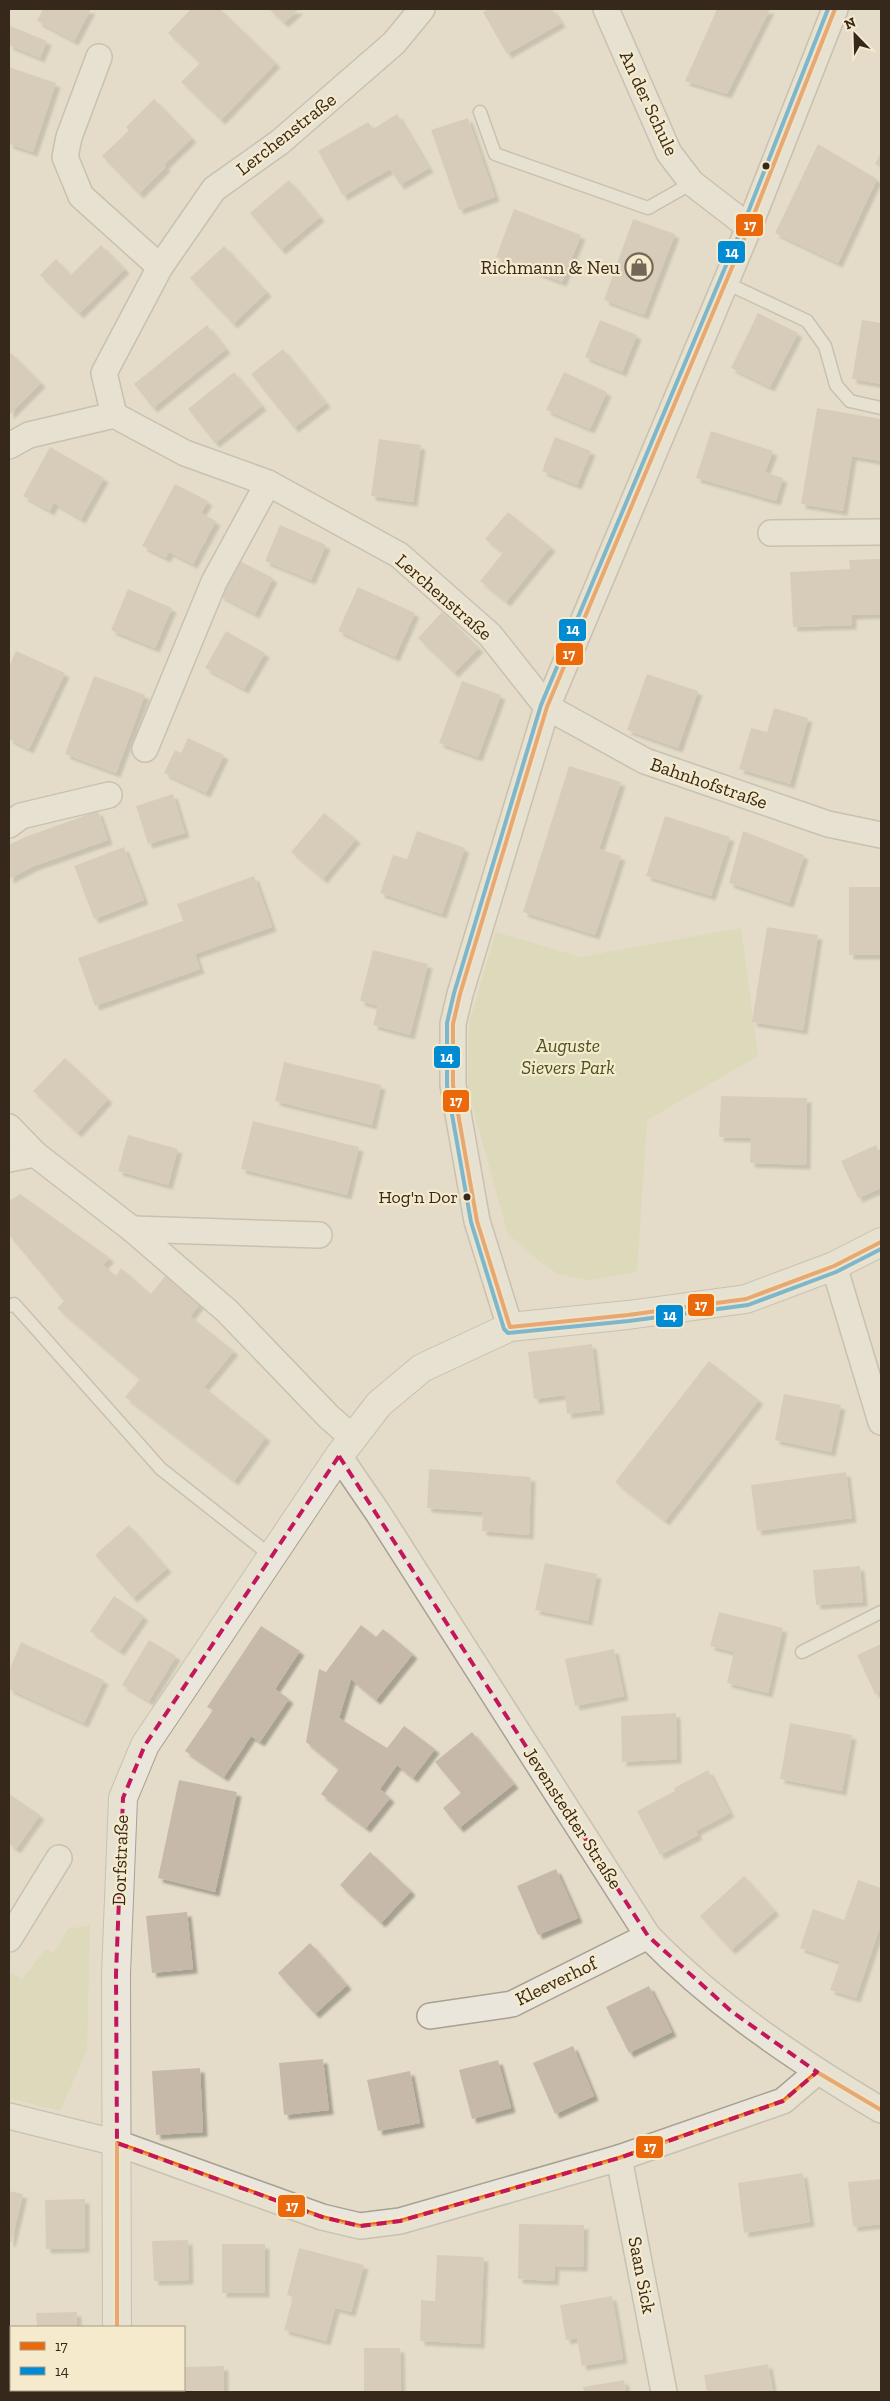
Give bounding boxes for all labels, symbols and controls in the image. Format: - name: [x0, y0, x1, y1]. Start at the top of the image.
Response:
- north arrow: [830, 10, 880, 60]
- text: N: [842, 13, 859, 33]
- street label: An der Schule: [615, 47, 683, 159]
- street label: Lerchenstraße: [231, 88, 341, 180]
- unlabelled marker: [761, 161, 771, 171]
- line badge: 17: [735, 213, 764, 237]
- text: 17: [744, 217, 756, 234]
- line badge: 14: [717, 240, 746, 264]
- text: 14: [725, 244, 739, 261]
- shop icon: Richmann & Neu: [624, 252, 654, 282]
- place label: Richmann & Neu: [481, 256, 620, 279]
- street label: Lerchenstraße: [391, 549, 497, 645]
- line badge: 14: [558, 618, 587, 642]
- text: 14: [566, 621, 580, 638]
- line badge: 17: [555, 642, 584, 666]
- text: 17: [563, 646, 575, 663]
- street label: Bahnhofstraße: [647, 752, 771, 814]
- park label: Auguste Sievers Park: [521, 1034, 615, 1079]
- line badge: 14: [433, 1045, 461, 1069]
- text: 14: [440, 1049, 454, 1066]
- line badge: 17: [442, 1089, 470, 1113]
- text: 17: [450, 1093, 462, 1110]
- place label: Hog'n Dor: [378, 1186, 458, 1208]
- marker: Hog'n Dor: [462, 1192, 472, 1202]
- line badge: 17: [687, 1293, 715, 1317]
- text: 17: [695, 1297, 707, 1314]
- line badge: 14: [655, 1304, 684, 1328]
- text: 14: [663, 1307, 677, 1324]
- street label: Jevenstedter Straße: [519, 1743, 627, 1893]
- street label: Dorfstraße: [107, 1814, 133, 1906]
- street label: Kleeverhof: [512, 1951, 602, 2010]
- line badge: 17: [635, 2135, 664, 2159]
- text: 17: [644, 2139, 656, 2156]
- line badge: 17: [277, 2194, 306, 2218]
- text: 17: [286, 2198, 298, 2215]
- street label: Saan Sick: [623, 2235, 661, 2315]
- legend: [10, 2326, 185, 2391]
- text: 17: [55, 2337, 68, 2355]
- text: 14: [55, 2362, 69, 2380]

